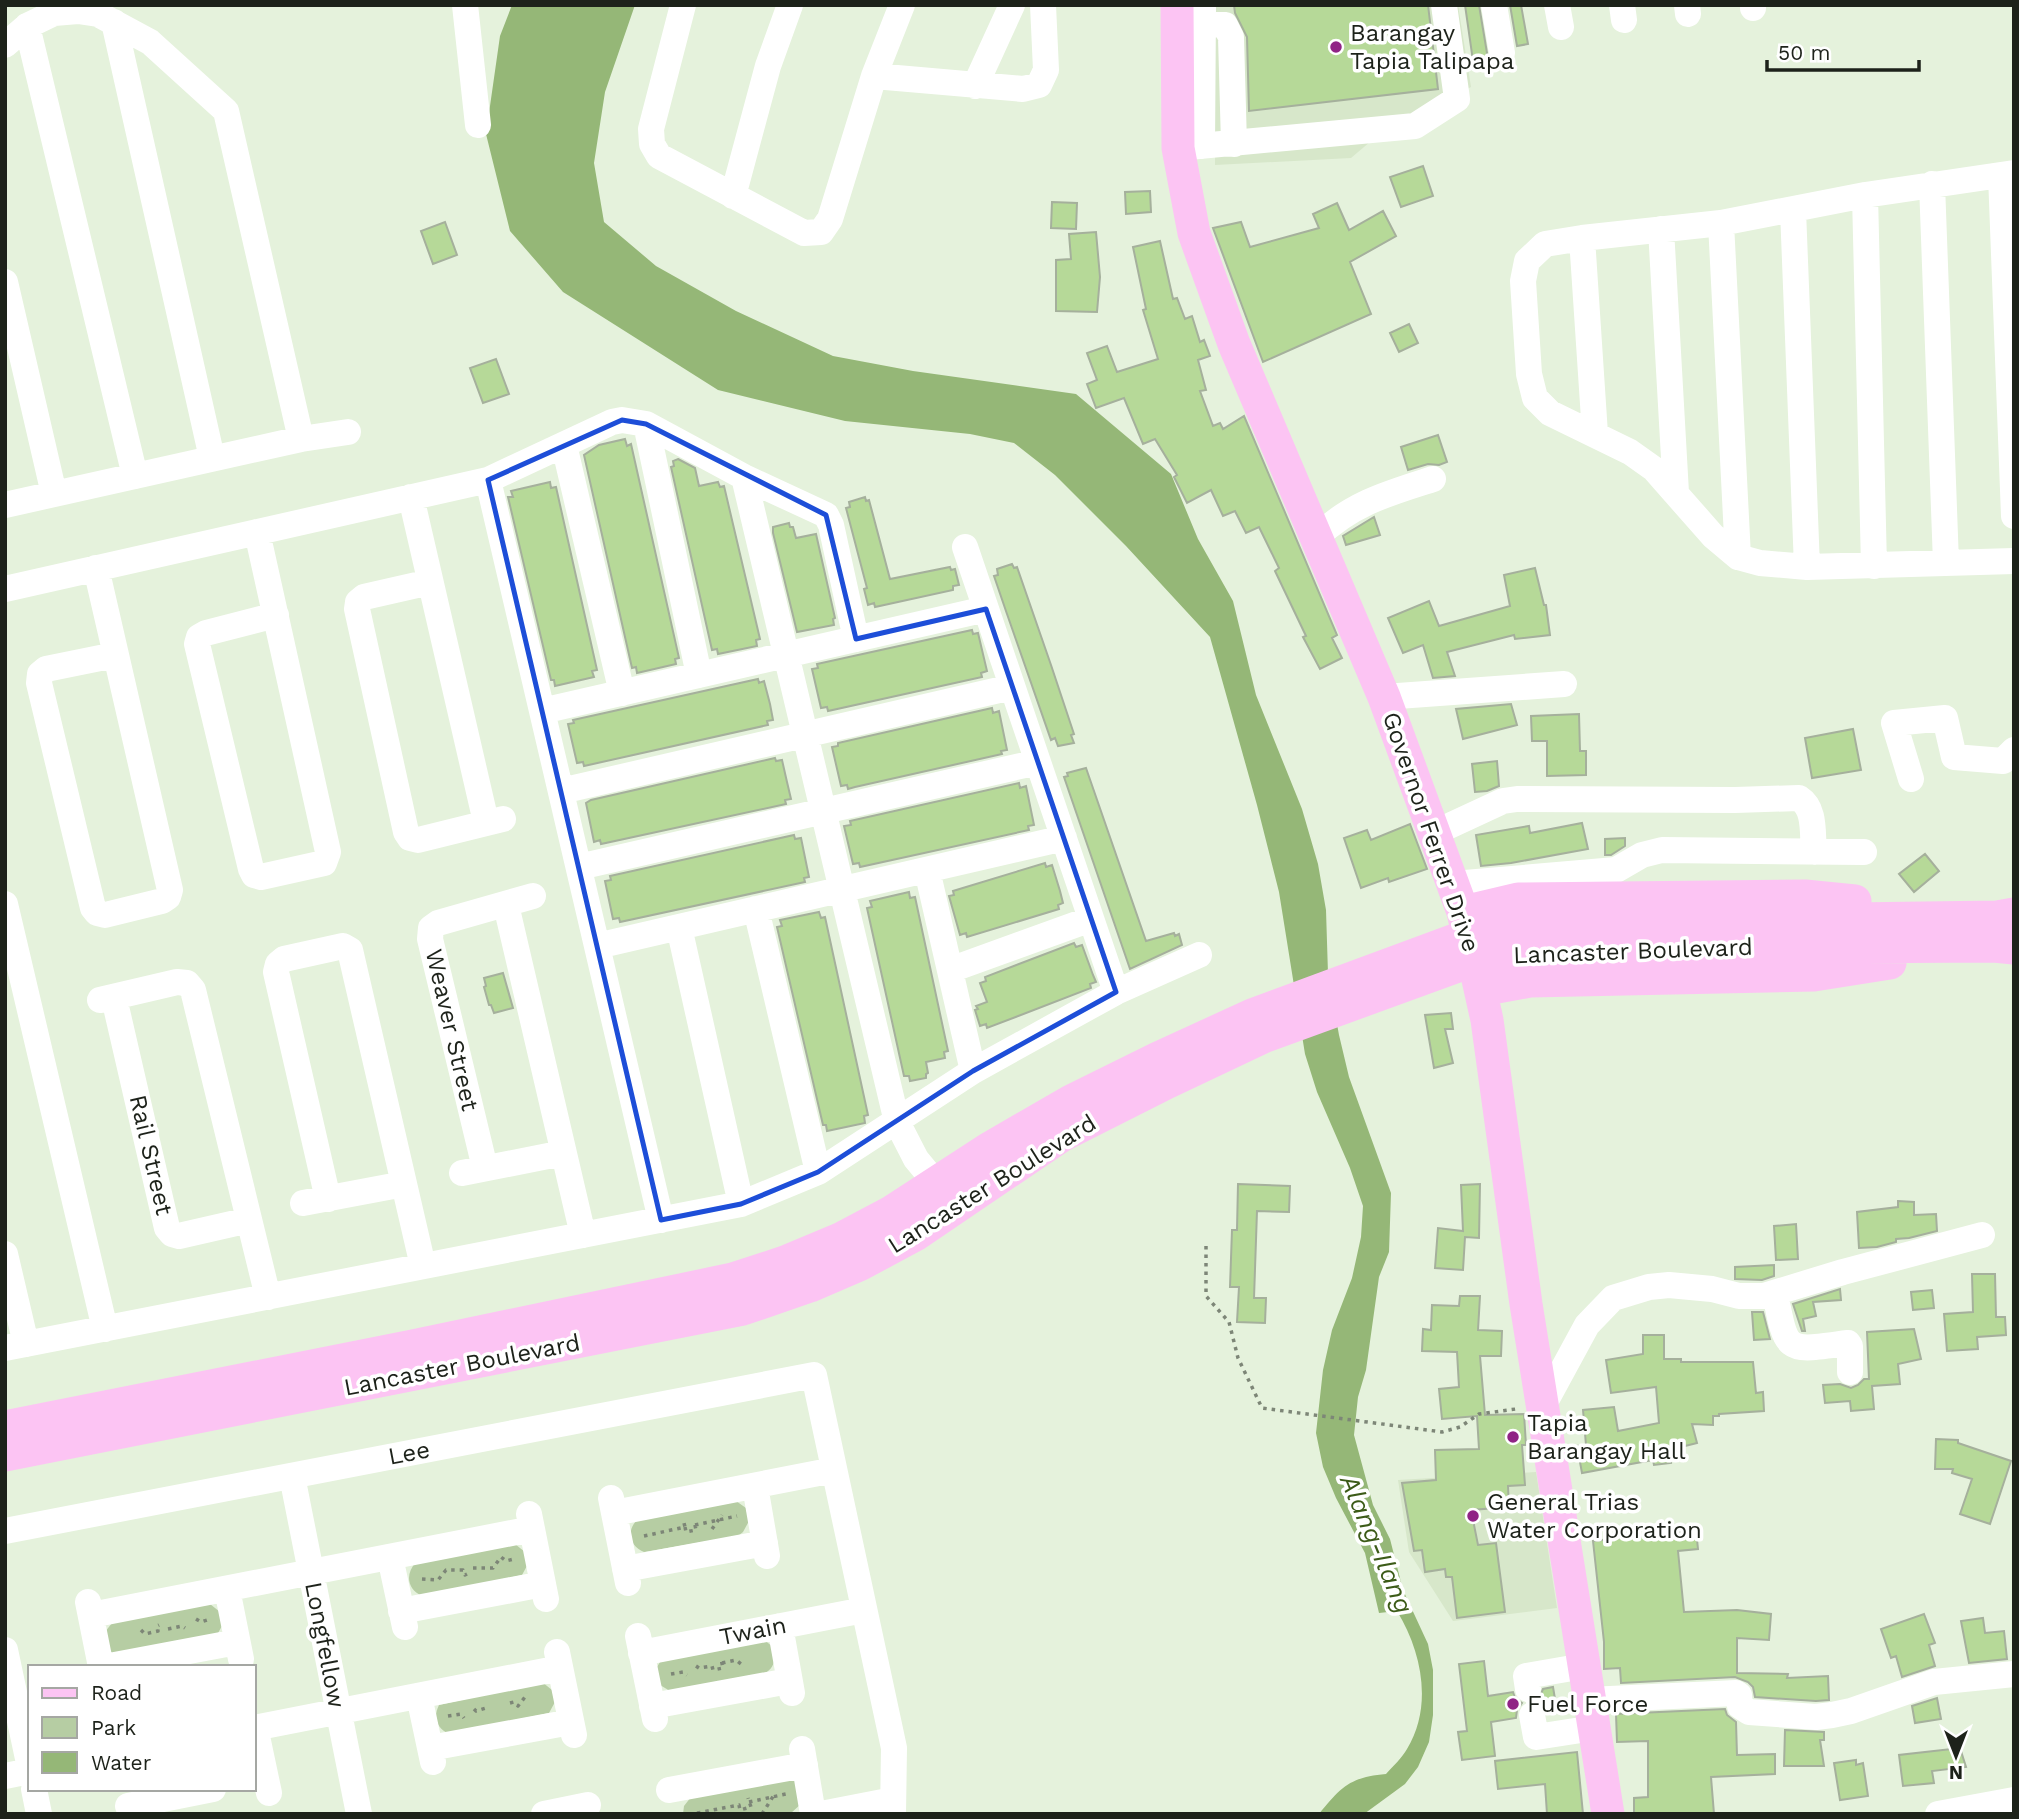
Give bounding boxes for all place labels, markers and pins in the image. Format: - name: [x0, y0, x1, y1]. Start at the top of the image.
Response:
- place label: Barangay Tapia Talipapa: [1350, 19, 1514, 75]
- marker: Barangay Tapia Talipapa: [1328, 39, 1344, 55]
- place label: Tapia Barangay Hall: [1527, 1409, 1686, 1465]
- marker: Tapia Barangay Hall: [1505, 1429, 1521, 1445]
- place label: General Trias Water Corporation: [1487, 1488, 1702, 1544]
- marker: General Trias Water Corporation: [1465, 1508, 1481, 1524]
- place label: Fuel Force: [1527, 1690, 1648, 1718]
- marker: Fuel Force: [1505, 1696, 1521, 1712]

